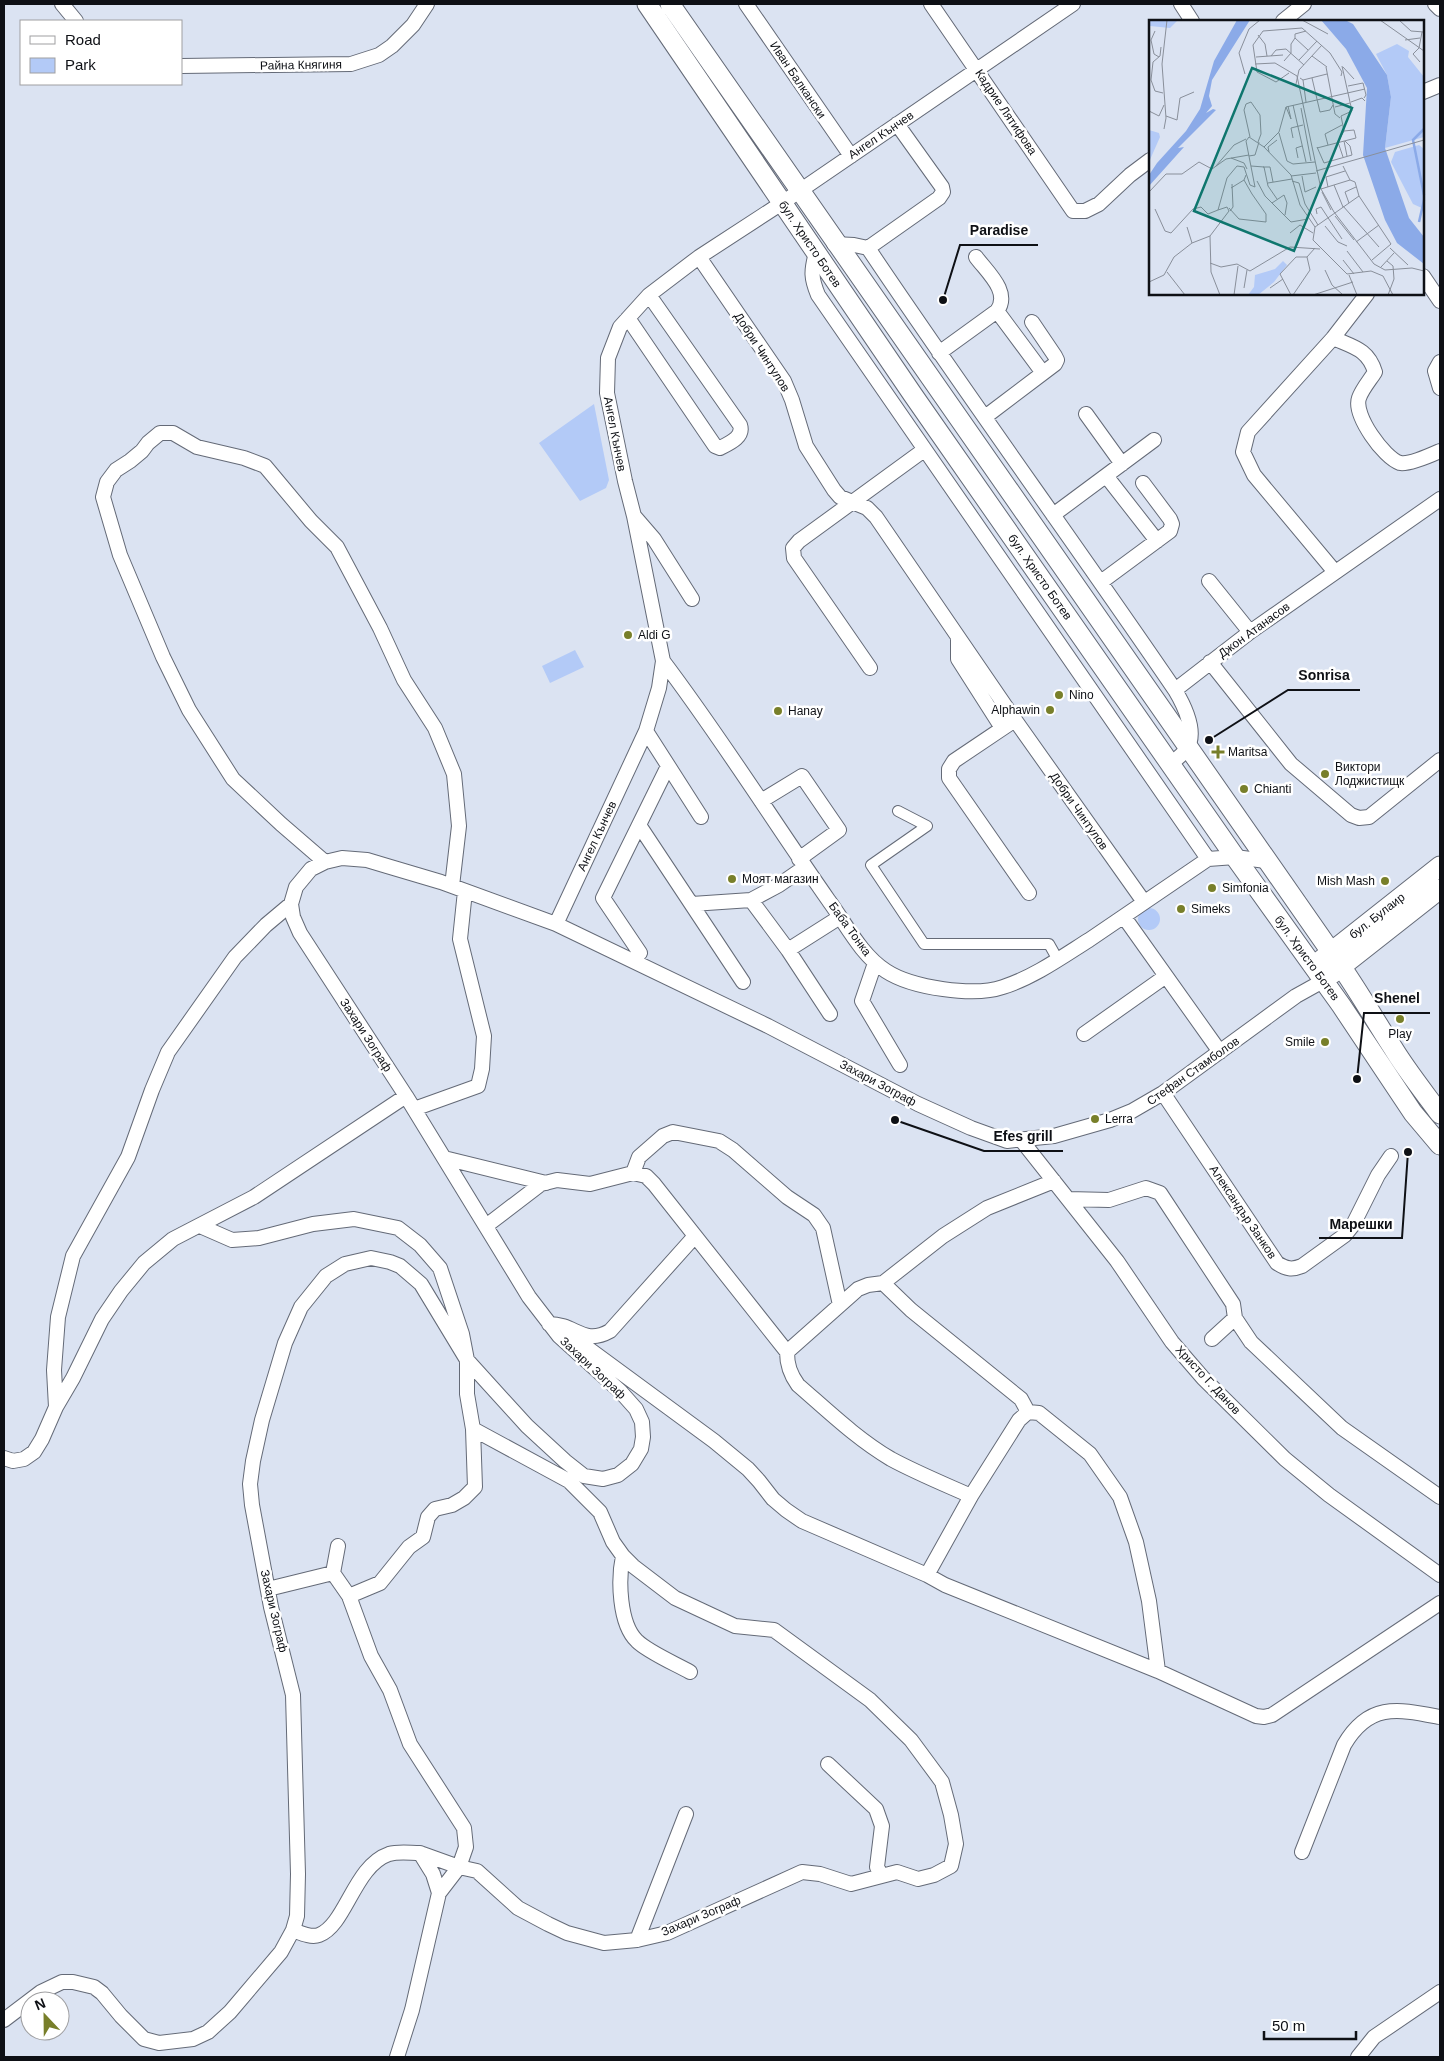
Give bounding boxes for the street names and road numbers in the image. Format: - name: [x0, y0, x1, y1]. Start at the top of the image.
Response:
- street label: Иван Балкански: [767, 39, 829, 121]
- street label: Райна Княгиня: [260, 57, 342, 73]
- street label: Кадрие Лятифова: [972, 67, 1040, 158]
- street label: Ангел Кънчев: [846, 108, 916, 162]
- street label: бул. Христо Ботев: [776, 198, 844, 290]
- street label: Добри Чинтулов: [731, 310, 793, 394]
- street label: Ангел Кънчев: [601, 395, 629, 473]
- street label: бул. Христо Ботев: [1005, 531, 1075, 623]
- street label: Джон Атанасов: [1215, 599, 1293, 661]
- street label: Добри Чинтулов: [1047, 770, 1111, 852]
- street label: Ангел Кънчев: [575, 799, 619, 873]
- street label: бул. Булаир: [1347, 890, 1408, 942]
- street label: Баба Тонка: [826, 899, 874, 959]
- street label: бул. Христо Ботев: [1272, 913, 1342, 1003]
- street label: Захари Зограф: [337, 996, 395, 1074]
- street label: Стефан Стамболов: [1144, 1034, 1242, 1108]
- street label: Захари Зограф: [837, 1057, 919, 1109]
- street label: Александър Занков: [1207, 1163, 1279, 1261]
- street label: Захари Зограф: [557, 1334, 629, 1402]
- street label: Христо Г. Данов: [1173, 1343, 1243, 1417]
- street label: Захари Зограф: [258, 1568, 290, 1654]
- street label: Захари Зограф: [659, 1893, 743, 1939]

